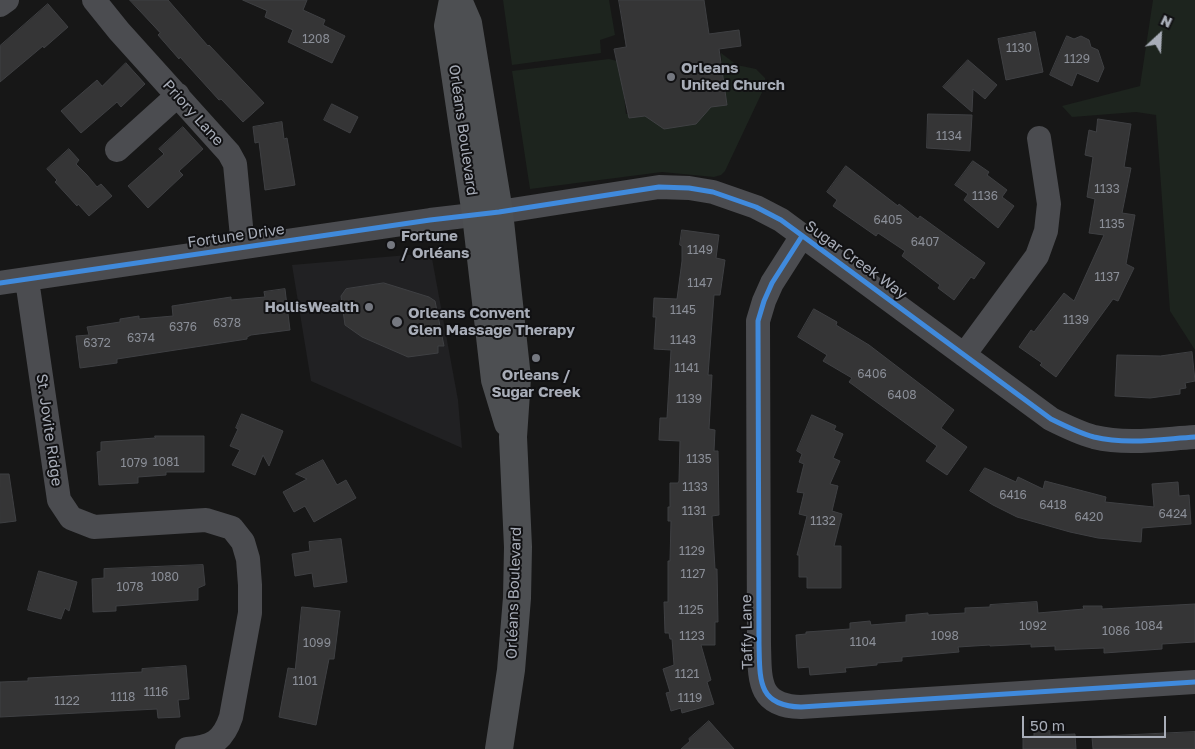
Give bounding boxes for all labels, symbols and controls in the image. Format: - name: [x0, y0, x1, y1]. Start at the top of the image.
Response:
- north arrow: [1135, 10, 1185, 60]
- text: N: [1158, 11, 1175, 31]
- house number: 1208: [302, 32, 330, 46]
- house number: 1130: [1006, 41, 1032, 55]
- house number: 1129: [1064, 52, 1090, 66]
- place label: Orleans United Church: [681, 59, 785, 94]
- street label: Orléans Boulevard: [445, 63, 481, 197]
- marker: Orleans United Church: [665, 71, 677, 83]
- street label: Priory Lane: [159, 76, 227, 150]
- house number: 1134: [936, 129, 962, 143]
- house number: 1133: [1094, 182, 1120, 196]
- house number: 1136: [972, 189, 998, 203]
- house number: 6405: [874, 213, 902, 227]
- street label: Sugar Creek Way: [801, 217, 911, 303]
- house number: 1135: [1099, 217, 1125, 231]
- street label: Fortune Drive: [186, 220, 286, 252]
- place label: Fortune / Orléans: [401, 227, 469, 262]
- house number: 6407: [911, 235, 939, 249]
- marker: Fortune / Orléans: [385, 239, 397, 251]
- house number: 1149: [687, 243, 713, 257]
- house number: 1137: [1094, 270, 1120, 284]
- house number: 1147: [687, 276, 713, 290]
- place label: HollisWealth: [264, 298, 359, 316]
- marker: HollisWealth: [363, 301, 375, 313]
- house number: 1145: [670, 303, 696, 317]
- place label: Orleans Convent Glen Massage Therapy: [408, 304, 575, 339]
- house number: 1139: [1063, 313, 1089, 327]
- marker: Orleans Convent Glen Massage Therapy: [390, 315, 404, 329]
- house number: 6378: [213, 316, 241, 330]
- house number: 6376: [169, 320, 197, 334]
- house number: 6374: [127, 331, 155, 345]
- house number: 1143: [670, 333, 696, 347]
- house number: 6372: [83, 336, 111, 350]
- marker: Orleans / Sugar Creek: [530, 352, 542, 364]
- house number: 1141: [675, 361, 699, 375]
- place label: Orleans / Sugar Creek: [491, 366, 581, 401]
- house number: 6406: [857, 367, 887, 381]
- street label: St. Jovite Ridge: [32, 373, 66, 487]
- house number: 6408: [887, 388, 917, 402]
- house number: 1139: [676, 392, 702, 406]
- house number: 1135: [686, 452, 712, 466]
- house number: 1081: [153, 455, 179, 469]
- house number: 1079: [121, 456, 147, 470]
- house number: 1133: [682, 480, 708, 494]
- house number: 6416: [999, 488, 1027, 502]
- house number: 6418: [1039, 498, 1067, 512]
- house number: 1131: [682, 504, 706, 518]
- house number: 6424: [1159, 507, 1187, 521]
- house number: 6420: [1075, 510, 1103, 524]
- house number: 1132: [810, 514, 836, 528]
- street label: Orléans Boulevard: [503, 527, 525, 659]
- house number: 1129: [679, 544, 705, 558]
- house number: 1127: [681, 567, 705, 581]
- house number: 1080: [151, 570, 179, 584]
- house number: 1078: [117, 580, 143, 594]
- street label: Taffy Lane: [737, 594, 757, 670]
- house number: 1125: [678, 603, 704, 617]
- house number: 1092: [1019, 619, 1047, 633]
- house number: 1084: [1135, 619, 1163, 633]
- house number: 1086: [1102, 624, 1130, 638]
- house number: 1123: [679, 629, 705, 643]
- house number: 1098: [931, 629, 959, 643]
- house number: 1104: [850, 635, 876, 649]
- house number: 1099: [303, 636, 331, 650]
- house number: 1121: [675, 667, 699, 681]
- house number: 1101: [293, 674, 317, 688]
- house number: 1116: [144, 685, 168, 699]
- house number: 1118: [111, 690, 135, 704]
- house number: 1119: [678, 691, 702, 705]
- house number: 1122: [54, 694, 80, 708]
- scale bar: [1025, 706, 1169, 738]
- text: 50 m: [1030, 716, 1065, 734]

